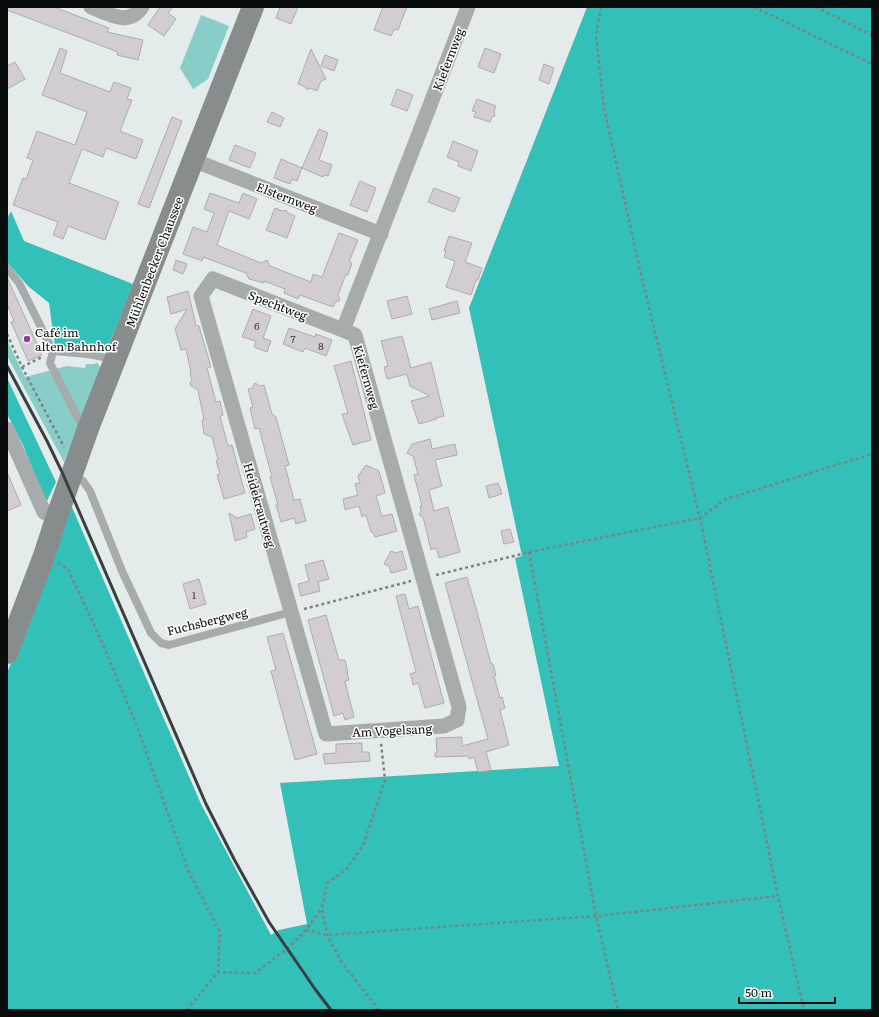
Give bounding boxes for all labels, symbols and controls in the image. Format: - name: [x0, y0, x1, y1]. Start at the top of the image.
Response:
- street label: Kiefernweg: [428, 25, 468, 93]
- street label: Elsternweg: [254, 177, 320, 217]
- street label: Mühlenbecker Chaussee: [121, 194, 187, 330]
- street label: Spechtweg: [246, 285, 310, 325]
- house number: 6: [254, 318, 260, 333]
- place label: Café im alten Bahnhof: [35, 323, 118, 355]
- house number: 7: [290, 331, 296, 346]
- marker: Café im alten Bahnhof: [22, 334, 32, 344]
- house number: 8: [318, 338, 324, 353]
- street label: Kiefernweg: [349, 343, 385, 412]
- street label: Heidekrautweg: [239, 460, 281, 550]
- house number: 1: [192, 587, 196, 602]
- street label: Fuchsbergweg: [165, 602, 249, 640]
- street label: Am Vogelsang: [351, 719, 433, 741]
- scale bar: [739, 979, 835, 1005]
- text: 50 m: [745, 983, 772, 1001]

